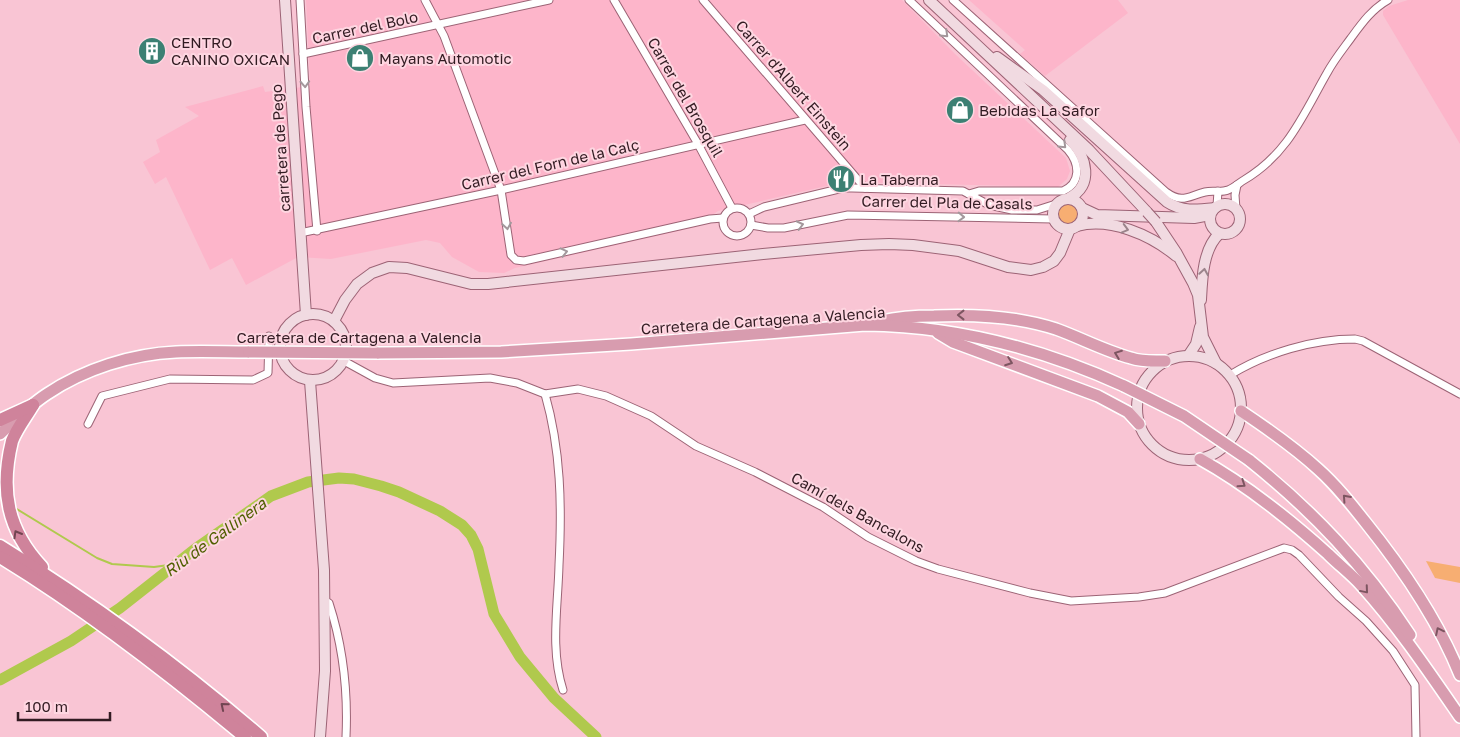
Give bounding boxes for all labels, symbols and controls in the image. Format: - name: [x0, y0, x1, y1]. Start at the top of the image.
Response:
- street label: Carrer del Bolo: [310, 7, 420, 47]
- street label: Carrer d'Albert Einstein: [733, 16, 855, 154]
- one-way arrow: [939, 28, 948, 37]
- place label: CENTRO CANINO OXICAN: [171, 33, 290, 68]
- street label: Carrer del Brosquil: [644, 34, 728, 160]
- building icon: CENTRO CANINO OXICAN: [137, 36, 167, 66]
- shop icon: Mayans Automotic: [345, 43, 375, 73]
- place label: Mayans Automotic: [379, 49, 512, 67]
- one-way arrow: [299, 80, 310, 88]
- street label: carretera de Pego: [267, 84, 293, 212]
- shop icon: Bebidas La Safor: [945, 95, 975, 125]
- place label: Bebidas La Safor: [979, 101, 1100, 119]
- street label: Carrer del Forn de la Calç: [459, 135, 641, 193]
- one-way arrow: [1057, 139, 1066, 148]
- restaurant icon: La Taberna: [826, 164, 856, 194]
- place label: La Taberna: [860, 170, 939, 188]
- street label: Carrer del Pla de Casals: [861, 192, 1033, 212]
- one-way arrow: [957, 212, 965, 223]
- one-way arrow: [795, 220, 804, 231]
- one-way arrow: [501, 222, 511, 231]
- one-way arrow: [1121, 224, 1129, 234]
- one-way arrow: [559, 247, 568, 258]
- one-way arrow: [1199, 267, 1209, 276]
- street label: Carretera de Cartagena a Valencia: [640, 302, 886, 338]
- one-way arrow: [957, 310, 965, 320]
- street label: Carretera de Cartagena a Valencia: [237, 328, 482, 346]
- one-way arrow: [1114, 349, 1123, 360]
- one-way arrow: [1004, 356, 1012, 366]
- street label: Camí dels Bancalons: [788, 468, 928, 556]
- one-way arrow: [1236, 478, 1246, 487]
- water label: Riu de Gallinera: [160, 493, 271, 581]
- one-way arrow: [1343, 495, 1352, 504]
- one-way arrow: [13, 530, 23, 539]
- one-way arrow: [1359, 584, 1368, 593]
- one-way arrow: [1435, 627, 1445, 636]
- scale bar: [18, 690, 110, 722]
- text: 100 m: [25, 697, 68, 715]
- one-way arrow: [221, 702, 230, 711]

